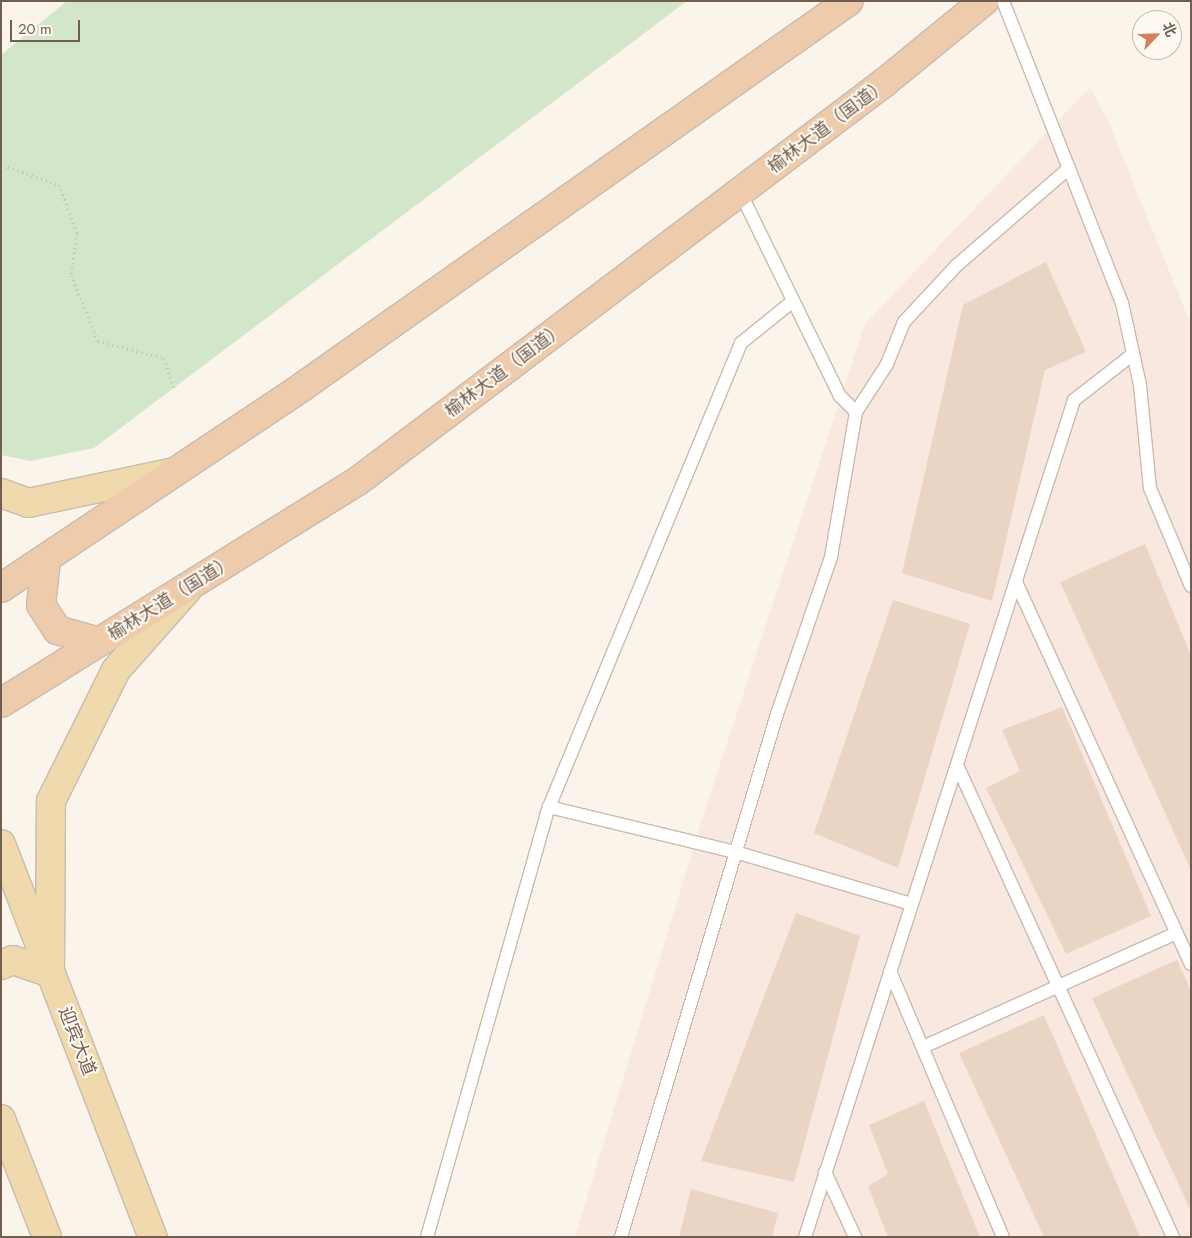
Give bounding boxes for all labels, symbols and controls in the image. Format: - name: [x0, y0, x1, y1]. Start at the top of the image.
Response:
- scale bar: [12, 10, 82, 42]
- north arrow: [1132, 10, 1182, 60]
- text: 20 m: [18, 18, 52, 40]
- text: 北: [1158, 19, 1182, 40]
- street label: 榆林大道（国道）: [764, 74, 892, 178]
- street label: 榆林大道（国道）: [441, 318, 569, 422]
- street label: 榆林大道（国道）: [104, 551, 238, 645]
- street label: 迎宾大道: [54, 1004, 100, 1078]

